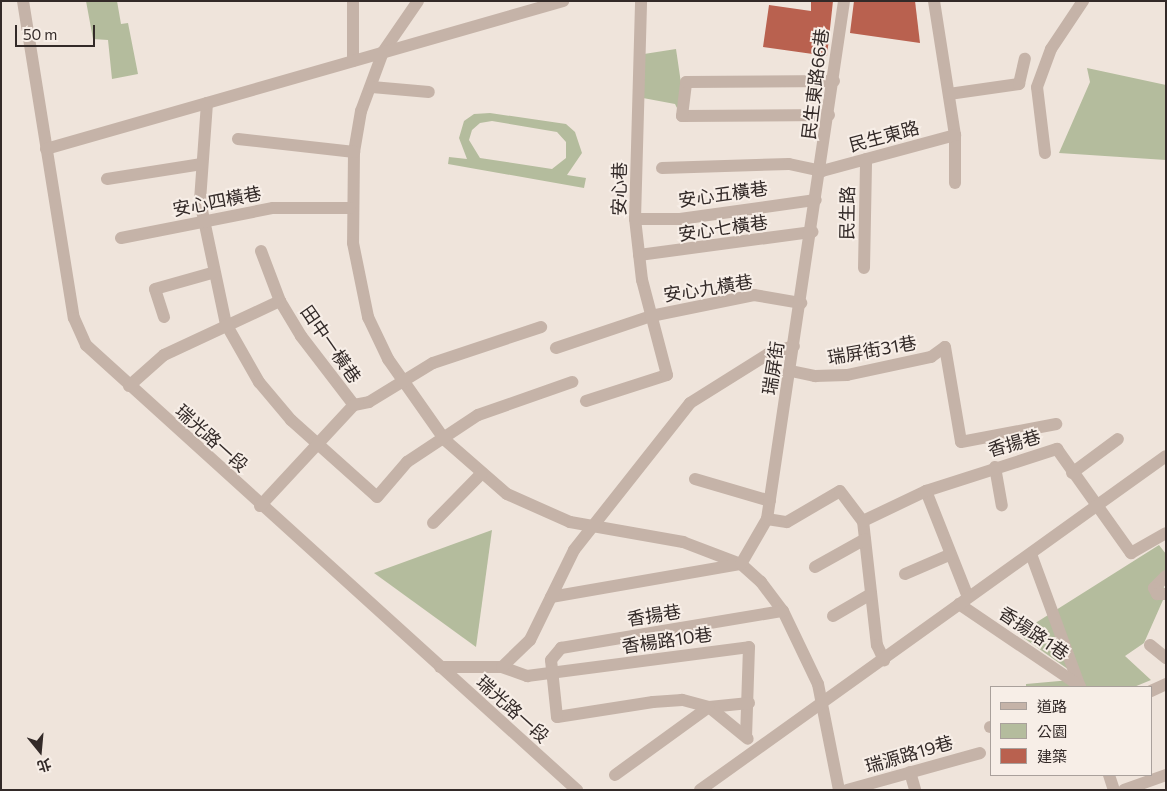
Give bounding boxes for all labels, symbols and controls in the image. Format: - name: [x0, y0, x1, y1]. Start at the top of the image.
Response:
- scale bar: [18, 15, 98, 47]
- text: 50 m: [23, 25, 57, 43]
- street label: 民生東路66巷: [797, 27, 833, 141]
- street label: 民生東路: [846, 116, 922, 156]
- street label: 安心巷: [608, 162, 630, 216]
- street label: 安心五橫巷: [677, 177, 769, 211]
- street label: 安心四橫巷: [171, 182, 263, 220]
- street label: 民生路: [836, 186, 858, 240]
- street label: 安心七橫巷: [677, 211, 769, 245]
- street label: 安心九橫巷: [662, 270, 754, 306]
- street label: 田中一橫巷: [296, 301, 366, 387]
- street label: 瑞屏街31巷: [826, 332, 918, 368]
- street label: 瑞屏街: [758, 340, 788, 396]
- street label: 瑞光路一段: [171, 400, 253, 476]
- street label: 香揚巷: [985, 425, 1043, 461]
- street label: 香揚巷: [626, 600, 682, 630]
- street label: 香揚路1巷: [995, 602, 1073, 664]
- street label: 香楊路10巷: [620, 623, 714, 657]
- street label: 瑞光路一段: [472, 671, 554, 747]
- legend: [990, 686, 1152, 776]
- text: 道路: [1037, 697, 1067, 715]
- text: 公園: [1037, 722, 1067, 740]
- north arrow: [15, 726, 65, 776]
- street label: 瑞源路19巷: [862, 731, 956, 777]
- text: 建築: [1037, 747, 1067, 765]
- text: 北: [35, 756, 54, 776]

